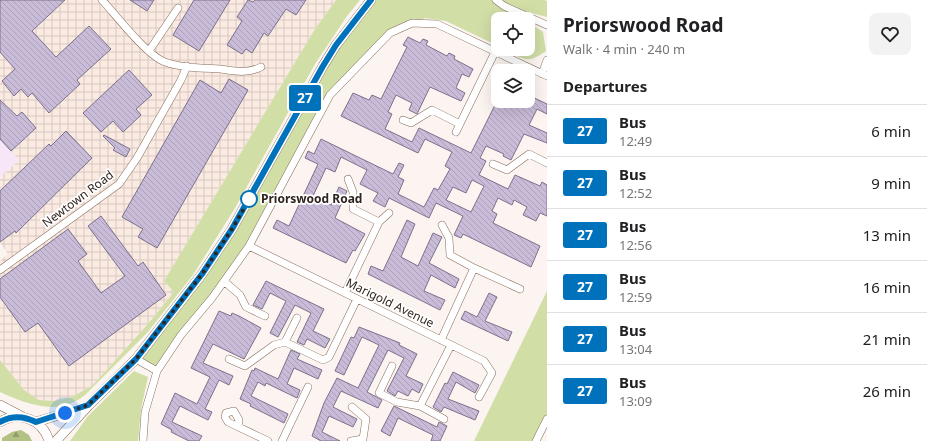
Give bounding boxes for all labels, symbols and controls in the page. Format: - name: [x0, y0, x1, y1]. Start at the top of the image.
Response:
- map controls: [491, 12, 535, 108]
- button: locate: [491, 12, 535, 56]
- text: Priorswood Road: [563, 12, 724, 38]
- button: heart: [869, 13, 911, 55]
- text: Walk · 4 min · 240 m: [563, 40, 685, 58]
- button: layers: [491, 64, 535, 108]
- text: Departures: [563, 76, 647, 96]
- line badge: 27: [287, 85, 323, 111]
- text: 27: [297, 88, 313, 107]
- text: Bus: [619, 112, 646, 132]
- text: 27: [577, 121, 593, 140]
- text: 6 min: [871, 121, 911, 141]
- text: 12:49: [619, 132, 652, 150]
- text: Bus: [619, 164, 646, 184]
- street label: Newtown Road: [39, 166, 117, 231]
- text: 27: [577, 173, 593, 192]
- text: 9 min: [871, 173, 911, 193]
- text: 12:52: [619, 184, 652, 202]
- marker: Priorswood Road: [240, 190, 258, 208]
- place label: Priorswood Road: [261, 190, 362, 207]
- text: Bus: [619, 216, 646, 236]
- text: 27: [577, 225, 593, 244]
- text: 13 min: [863, 225, 911, 245]
- text: 12:56: [619, 236, 652, 254]
- text: Bus: [619, 268, 646, 288]
- street label: Marigold Avenue: [343, 274, 437, 331]
- text: 27: [577, 277, 593, 296]
- text: 16 min: [863, 277, 911, 297]
- text: 12:59: [619, 288, 652, 306]
- text: Bus: [619, 320, 646, 340]
- text: 27: [577, 329, 593, 348]
- text: 21 min: [863, 329, 911, 349]
- text: 13:04: [619, 340, 652, 358]
- text: Bus: [619, 372, 646, 392]
- text: 27: [577, 381, 593, 400]
- text: 26 min: [863, 381, 911, 401]
- text: 13:09: [619, 392, 652, 410]
- your location: [55, 403, 75, 423]

